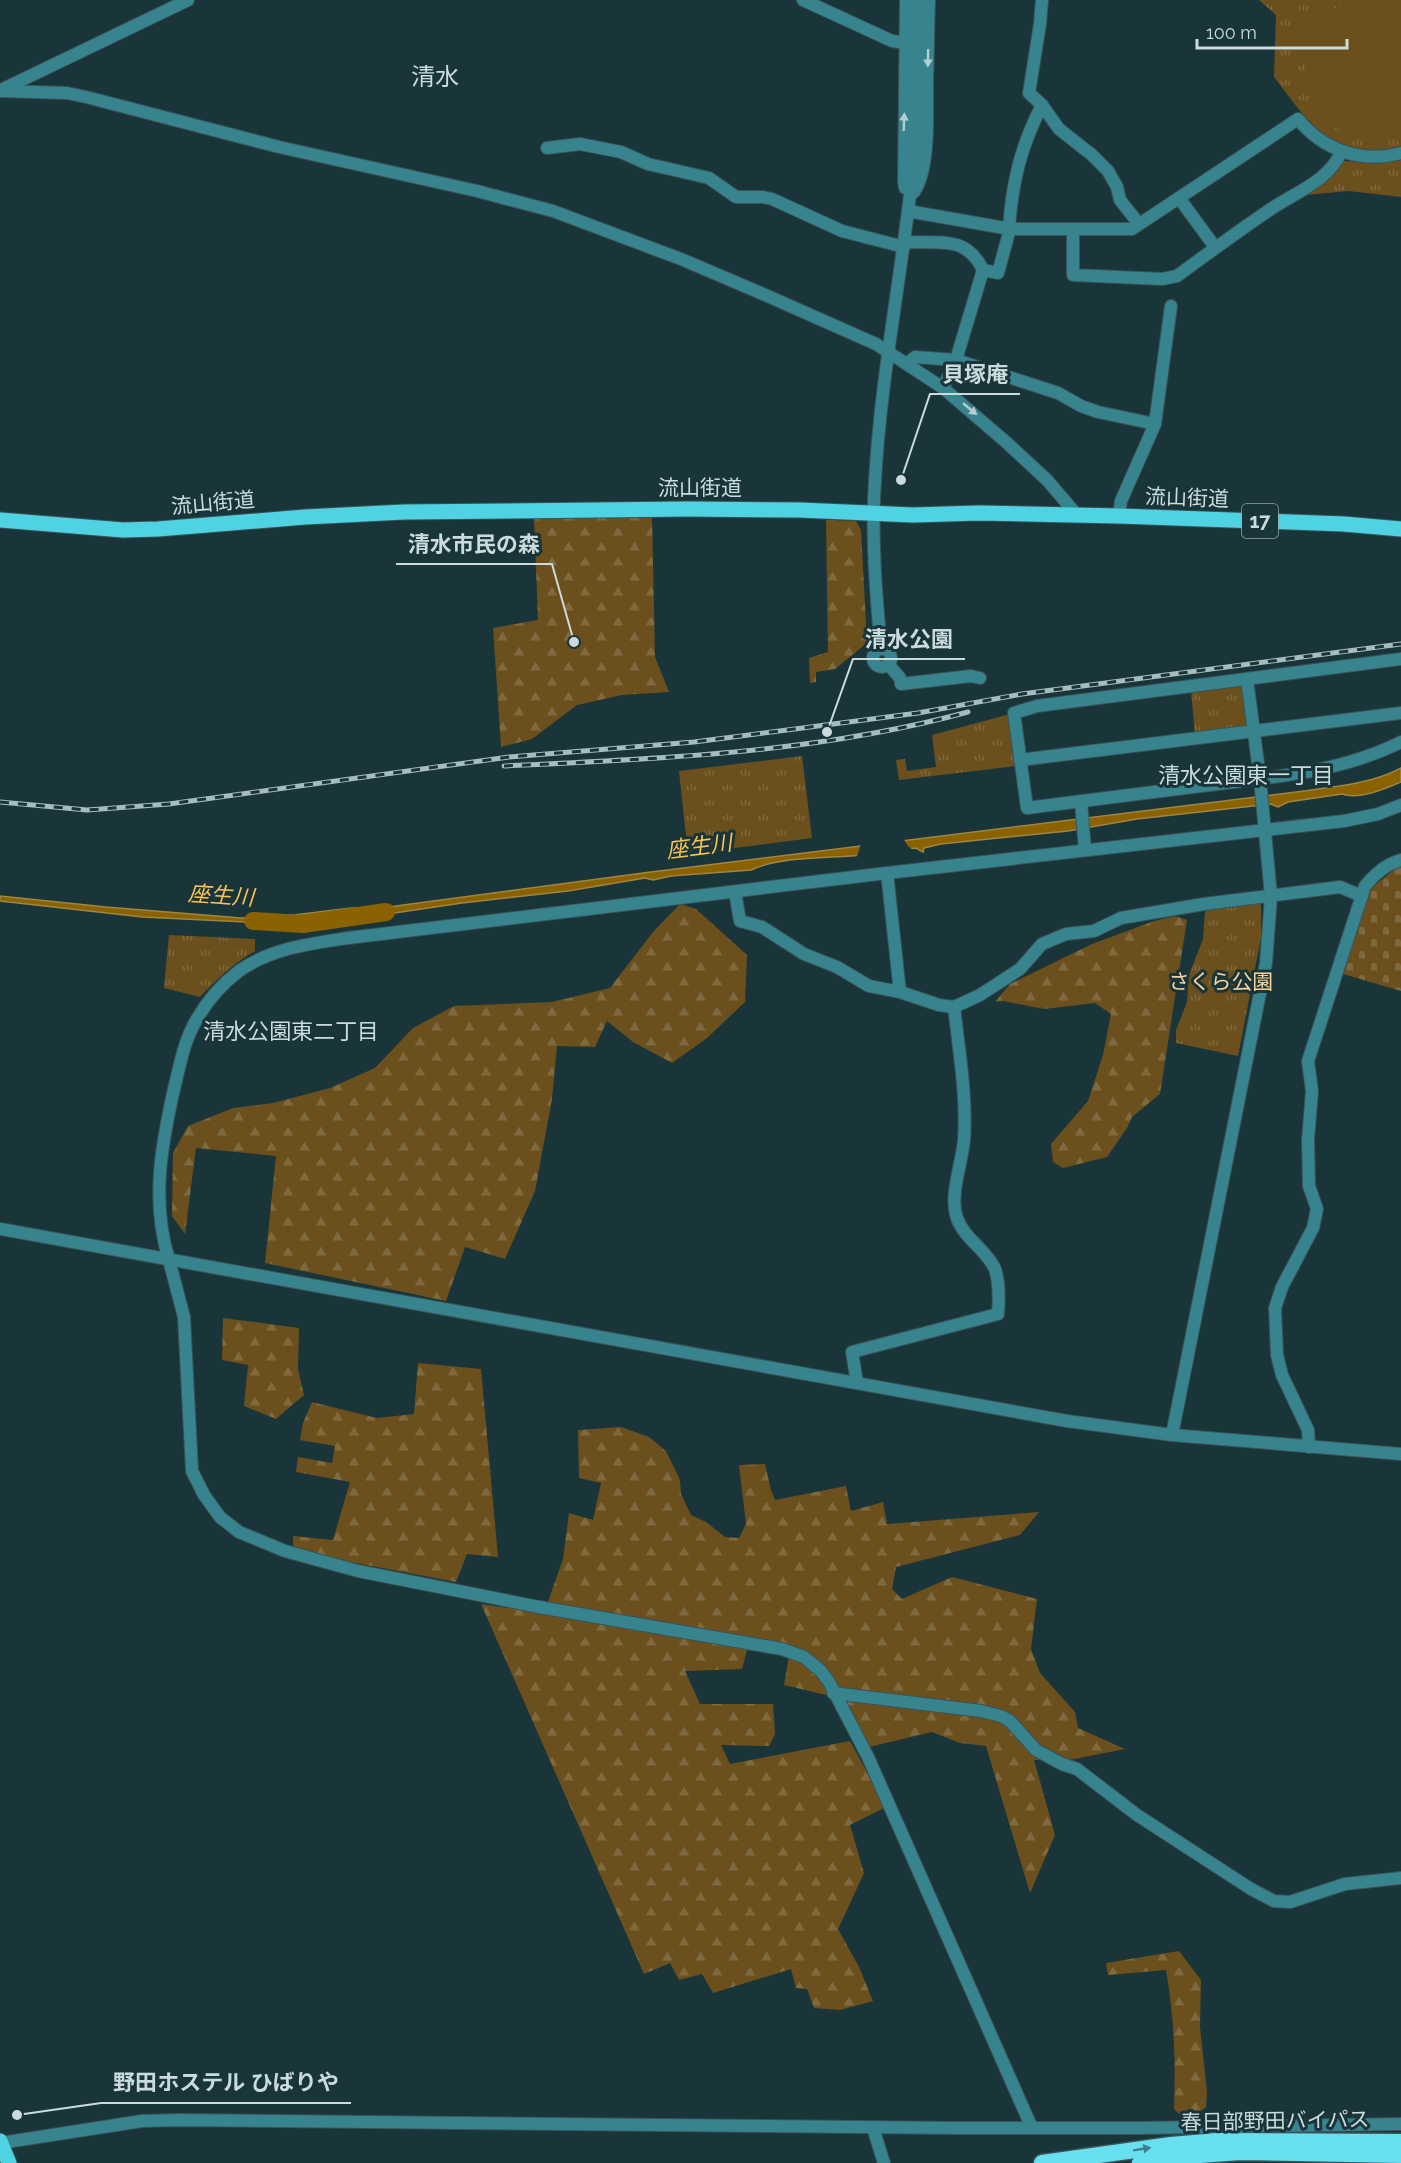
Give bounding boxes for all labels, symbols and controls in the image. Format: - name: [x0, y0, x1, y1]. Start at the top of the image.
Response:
- scale bar: [1197, 12, 1347, 50]
- text: 100 m: [1206, 22, 1257, 43]
- one-way arrow: [923, 49, 932, 68]
- district label: 清水: [411, 62, 459, 91]
- one-way arrow: [900, 112, 909, 131]
- callout: 貝塚庵: [930, 354, 1020, 394]
- text: 貝塚庵: [942, 361, 1008, 387]
- one-way arrow: [962, 403, 978, 416]
- street label: 流山街道: [658, 475, 742, 500]
- street label: 流山街道: [1145, 484, 1229, 511]
- street label: 流山街道: [170, 486, 256, 519]
- road number: 17: [1242, 504, 1278, 538]
- callout: 清水市民の森: [396, 524, 552, 564]
- text: 清水市民の森: [408, 531, 540, 557]
- callout: 清水公園: [853, 619, 965, 659]
- text: 清水公園: [865, 626, 953, 652]
- district label: 清水公園東一丁目: [1158, 762, 1334, 788]
- water label: 座生川: [665, 829, 735, 863]
- water label: 座生川: [187, 880, 257, 910]
- park label: さくら公園: [1169, 969, 1274, 994]
- district label: 清水公園東二丁目: [203, 1018, 379, 1044]
- callout: 野田ホステル ひばりや: [101, 2063, 351, 2103]
- text: 野田ホステル ひばりや: [113, 2069, 339, 2095]
- street label: 春日部野田バイパス: [1180, 2106, 1369, 2135]
- one-way arrow: [1132, 2145, 1151, 2154]

